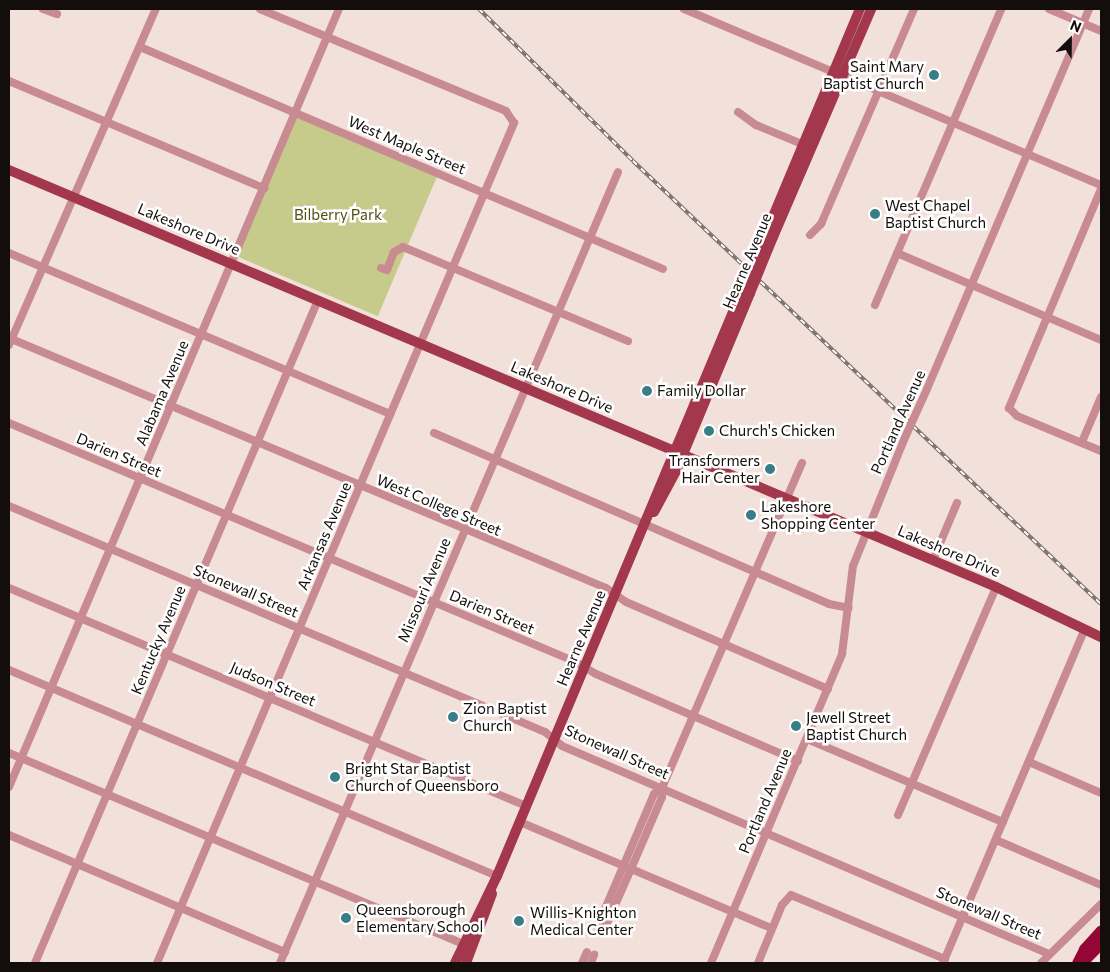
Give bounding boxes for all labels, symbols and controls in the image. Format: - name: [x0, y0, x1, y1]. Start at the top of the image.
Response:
- north arrow: [1045, 15, 1095, 65]
- text: N: [1068, 16, 1084, 36]
- place label: Saint Mary Baptist Church: [823, 57, 924, 92]
- marker: Saint Mary Baptist Church: [928, 69, 940, 81]
- street label: West Maple Street: [346, 112, 468, 178]
- place label: West Chapel Baptist Church: [885, 196, 986, 231]
- street label: Lakeshore Drive: [135, 199, 243, 259]
- park label: Bilberry Park: [294, 206, 382, 224]
- marker: West Chapel Baptist Church: [869, 208, 881, 220]
- street label: Hearne Avenue: [719, 210, 775, 312]
- street label: Alabama Avenue: [132, 338, 192, 448]
- street label: Lakeshore Drive: [508, 357, 616, 417]
- street label: Portland Avenue: [867, 367, 929, 477]
- place label: Family Dollar: [657, 382, 746, 400]
- marker: Family Dollar: [641, 385, 653, 397]
- place label: Church's Chicken: [719, 422, 835, 440]
- marker: Church's Chicken: [703, 425, 715, 437]
- street label: Darien Street: [74, 429, 164, 481]
- place label: Transformers Hair Center: [668, 451, 760, 486]
- marker: Transformers Hair Center: [764, 463, 776, 475]
- street label: West College Street: [374, 471, 504, 539]
- street label: Arkansas Avenue: [293, 479, 355, 593]
- place label: Lakeshore Shopping Center: [761, 497, 875, 532]
- marker: Lakeshore Shopping Center: [745, 509, 757, 521]
- street label: Lakeshore Drive: [895, 521, 1003, 581]
- street label: Missouri Avenue: [394, 535, 454, 645]
- street label: Stonewall Street: [191, 561, 301, 621]
- street label: Kentucky Avenue: [127, 583, 189, 697]
- street label: Darien Street: [447, 586, 537, 638]
- street label: Hearne Avenue: [553, 587, 609, 689]
- street label: Judson Street: [228, 658, 318, 710]
- place label: Zion Baptist Church: [463, 699, 547, 734]
- place label: Jewell Street Baptist Church: [806, 708, 907, 743]
- marker: Zion Baptist Church: [447, 711, 459, 723]
- marker: Jewell Street Baptist Church: [790, 720, 802, 732]
- street label: Stonewall Street: [562, 721, 672, 783]
- street label: Portland Avenue: [735, 746, 795, 856]
- place label: Bright Star Baptist Church of Queensboro: [345, 759, 499, 794]
- marker: Bright Star Baptist Church of Queensboro: [329, 771, 341, 783]
- street label: Stonewall Street: [934, 883, 1044, 943]
- place label: Queensborough Elementary School: [356, 900, 483, 935]
- place label: Willis-Knighton Medical Center: [530, 903, 637, 938]
- marker: Queensborough Elementary School: [340, 912, 352, 924]
- marker: Willis-Knighton Medical Center: [512, 914, 526, 928]

